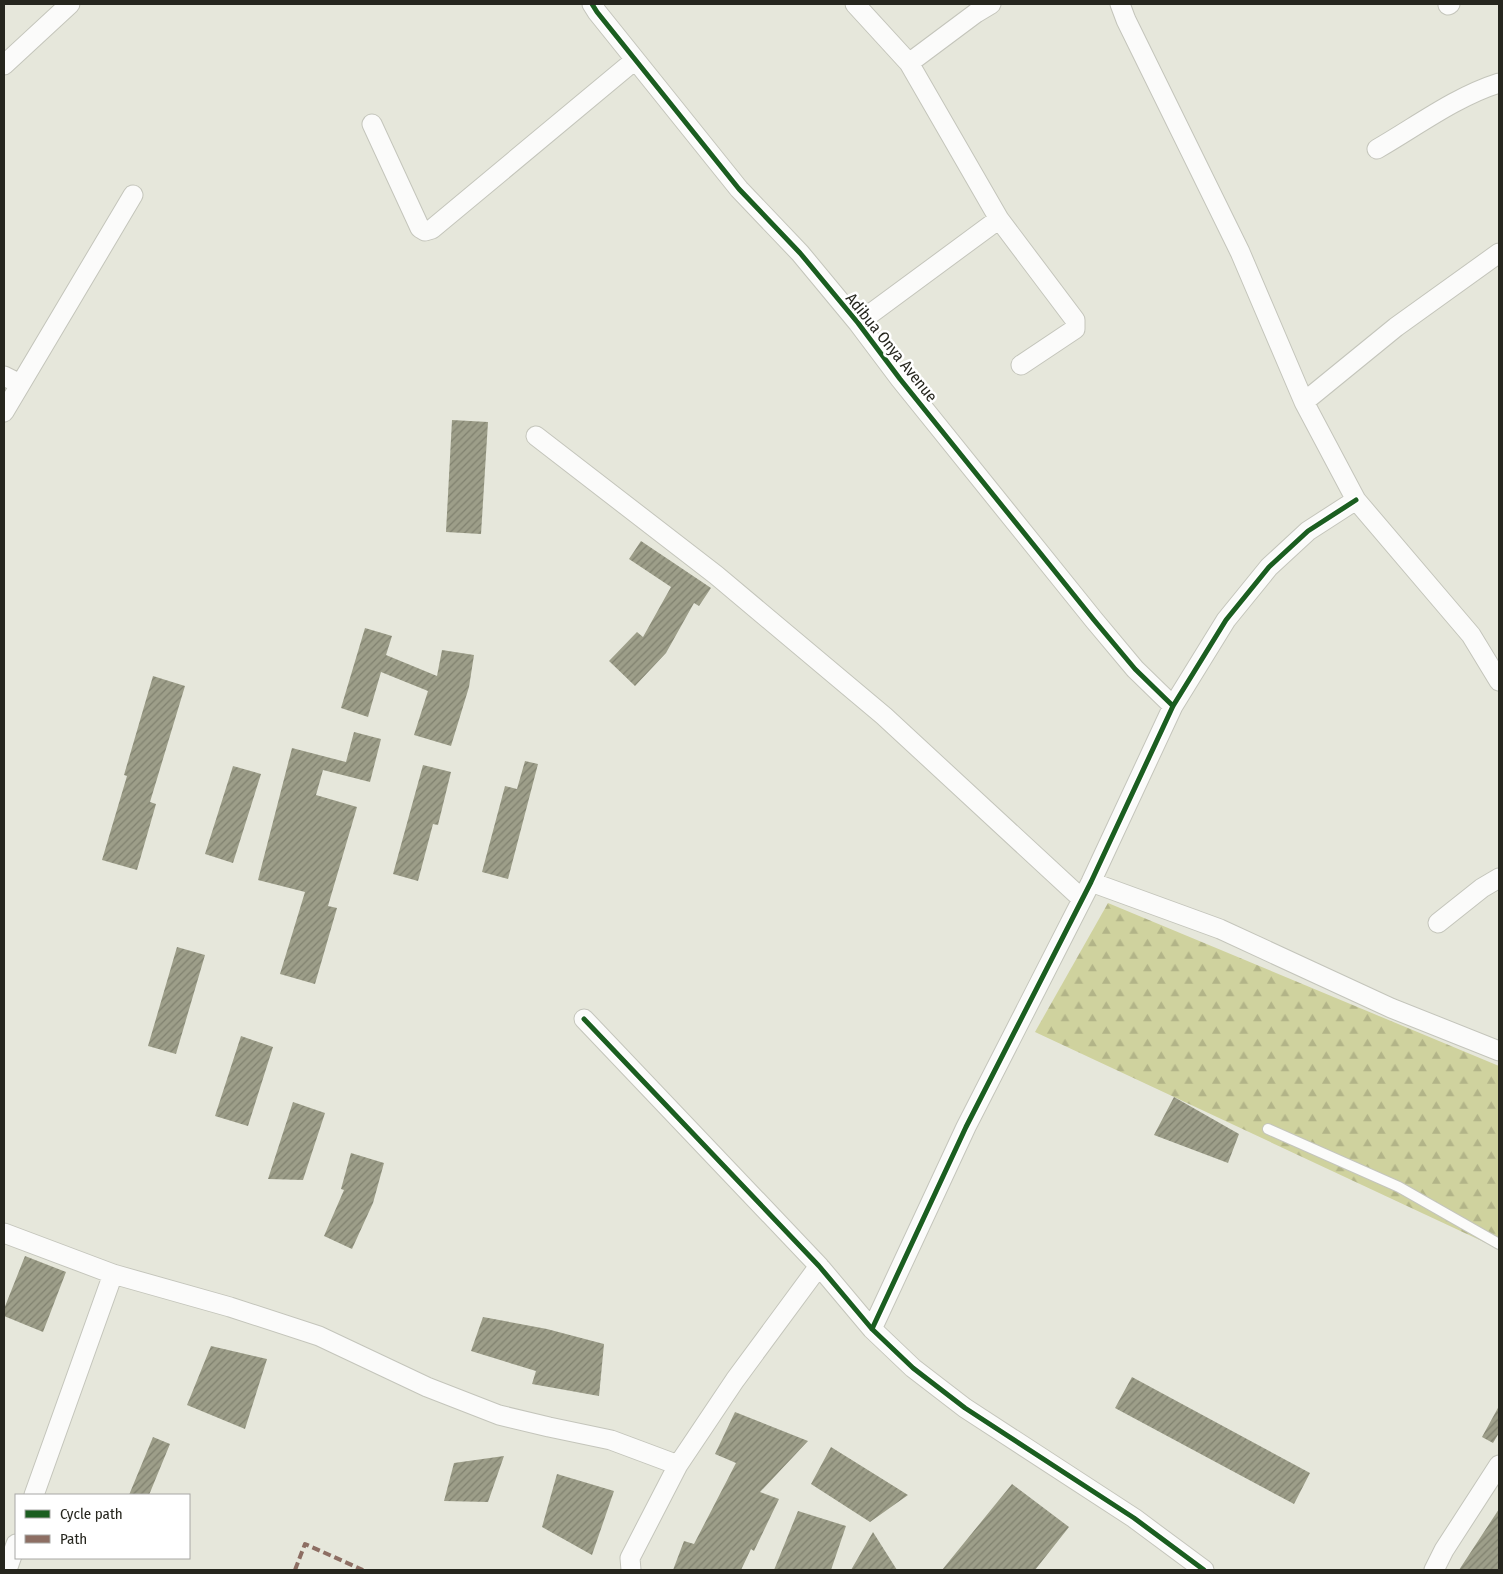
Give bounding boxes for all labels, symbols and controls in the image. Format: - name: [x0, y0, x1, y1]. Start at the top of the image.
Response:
- street label: Adibua Onya Avenue: [842, 289, 941, 406]
- legend: [15, 1494, 190, 1559]
- text: Cycle path: [60, 1505, 123, 1523]
- text: Path: [60, 1530, 87, 1548]

